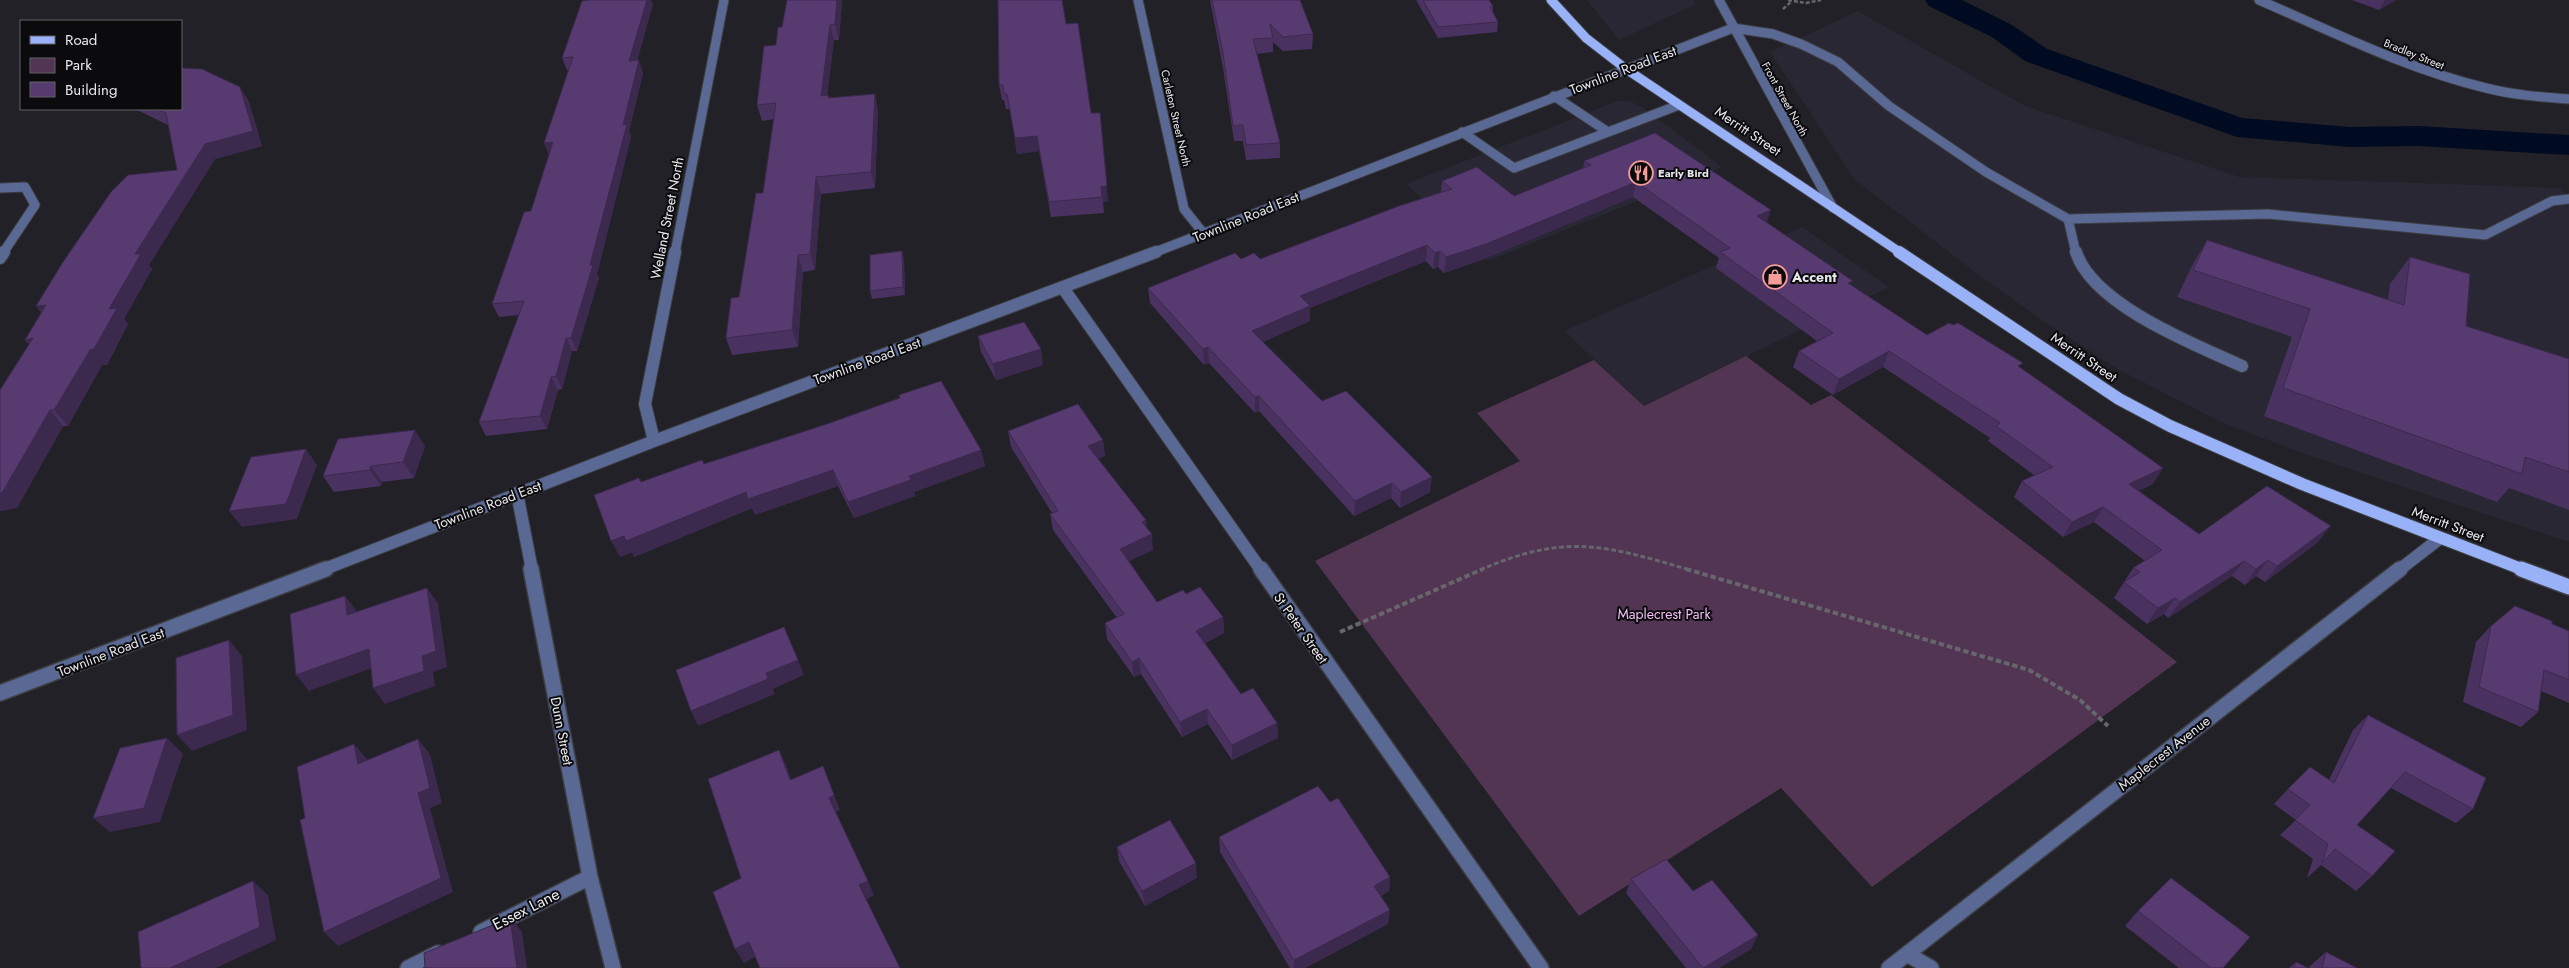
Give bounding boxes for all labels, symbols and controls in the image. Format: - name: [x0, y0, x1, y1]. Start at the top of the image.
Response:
- legend: [20, 20, 182, 110]
- text: Road: [65, 29, 97, 51]
- street label: Bradley Street: [2381, 35, 2447, 74]
- street label: Townline Road East: [1567, 40, 1680, 100]
- text: Park: [65, 54, 92, 76]
- street label: Front Street North: [1758, 59, 1812, 139]
- street label: Carleton Street North: [1157, 68, 1195, 168]
- text: Building: [65, 79, 117, 101]
- street label: Merritt Street: [1711, 101, 1786, 161]
- street label: Welland Street North: [645, 155, 689, 281]
- restaurant icon: Early Bird: [1628, 160, 1654, 186]
- place label: Early Bird: [1658, 165, 1709, 181]
- street label: Townline Road East: [1190, 186, 1303, 247]
- shop icon: Accent: [1762, 264, 1788, 290]
- place label: Accent: [1791, 267, 1837, 287]
- street label: Merritt Street: [2047, 327, 2122, 387]
- street label: Townline Road East: [811, 332, 924, 390]
- street label: Townline Road East: [432, 475, 545, 535]
- street label: Merritt Street: [2409, 501, 2488, 547]
- street label: St Peter Street: [1269, 588, 1333, 668]
- park label: Maplecrest Park: [1617, 604, 1711, 624]
- street label: Townline Road East: [55, 622, 168, 682]
- street label: Dunn Street: [546, 695, 579, 767]
- street label: Maplecrest Avenue: [2114, 711, 2214, 795]
- street label: Essex Lane: [488, 882, 564, 936]

